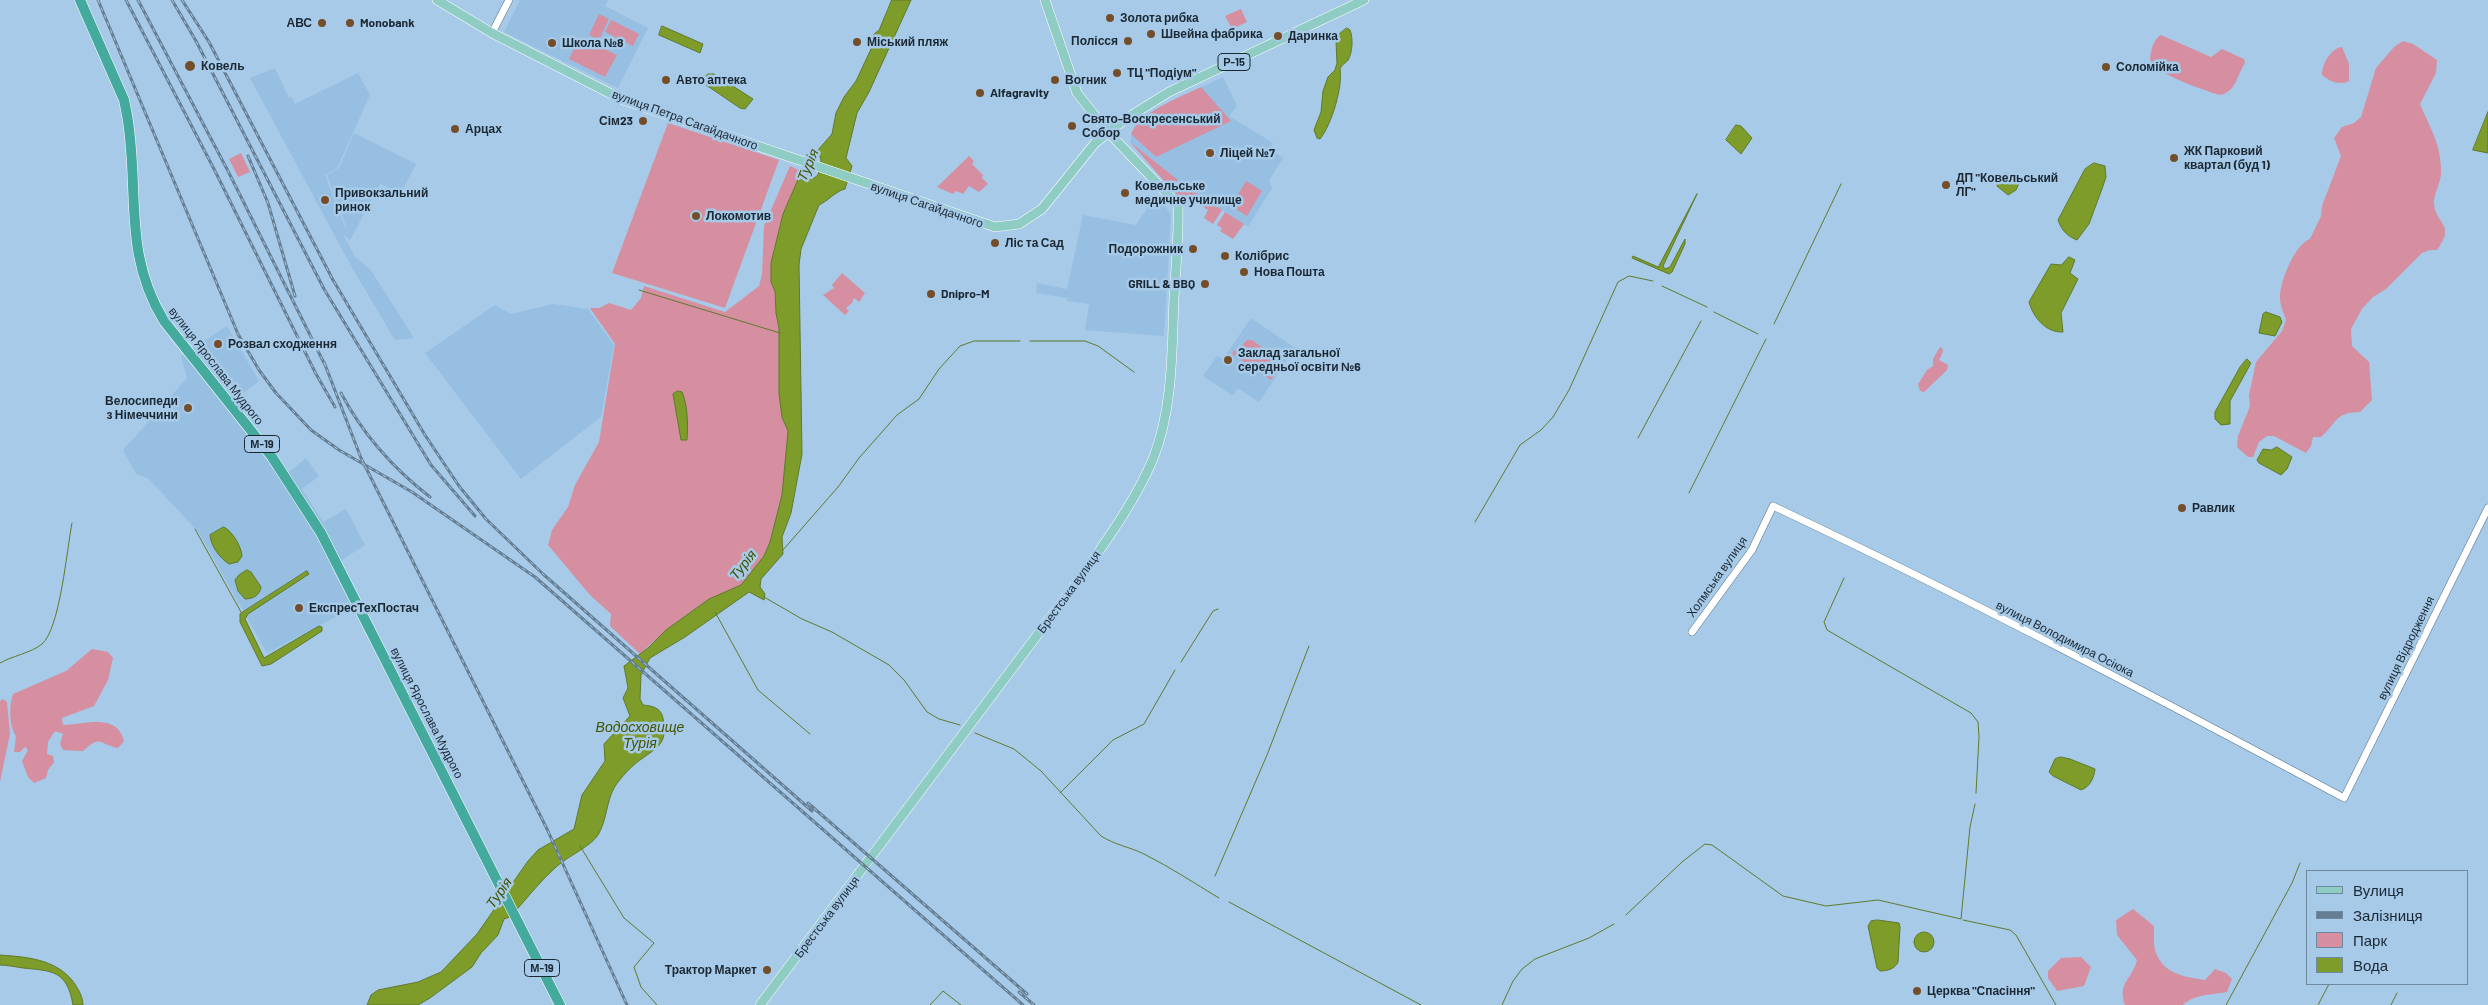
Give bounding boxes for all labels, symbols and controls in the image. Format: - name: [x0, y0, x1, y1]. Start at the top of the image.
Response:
- place label: Золота рибка: [1120, 11, 1199, 25]
- marker: Золота рибка: [1104, 12, 1116, 24]
- place label: АВС: [286, 16, 312, 30]
- place label: Monobank: [360, 16, 415, 30]
- marker: АВС: [316, 17, 328, 29]
- marker: Monobank: [344, 17, 356, 29]
- place label: Швейна фабрика: [1161, 27, 1263, 41]
- marker: Швейна фабрика: [1145, 28, 1157, 40]
- place label: Даринка: [1288, 29, 1338, 43]
- marker: Даринка: [1272, 30, 1284, 42]
- place label: Полісся: [1071, 34, 1118, 48]
- place label: Міський пляж: [867, 35, 948, 49]
- marker: Полісся: [1122, 35, 1134, 47]
- place label: Школа №8: [562, 36, 624, 50]
- marker: Міський пляж: [851, 36, 863, 48]
- marker: Школа №8: [546, 37, 558, 49]
- road number: Р-15: [1218, 54, 1250, 70]
- marker: Ковель: [183, 59, 197, 73]
- place label: Ковель: [201, 59, 245, 73]
- place label: Соломійка: [2116, 60, 2179, 74]
- marker: Соломійка: [2100, 61, 2112, 73]
- place label: ТЦ "Подіум": [1127, 66, 1196, 80]
- marker: ТЦ "Подіум": [1111, 67, 1123, 79]
- place label: Авто аптека: [676, 73, 746, 87]
- place label: Вогник: [1065, 73, 1107, 87]
- marker: Авто аптека: [660, 74, 672, 86]
- marker: Вогник: [1049, 74, 1061, 86]
- place label: Alfagravity: [990, 86, 1049, 100]
- street label: вулиця Петра Сагайдачного: [610, 87, 760, 153]
- marker: Alfagravity: [974, 87, 986, 99]
- place label: Свято-Воскресенський Собор: [1082, 112, 1221, 140]
- place label: Сім23: [599, 114, 633, 128]
- marker: Сім23: [637, 115, 649, 127]
- marker: Свято-Воскресенський Собор: [1066, 120, 1078, 132]
- place label: Арцах: [465, 122, 502, 136]
- marker: Арцах: [449, 123, 461, 135]
- place label: ЖК Парковий квартал (буд 1): [2184, 144, 2270, 172]
- water label: Турія: [794, 146, 822, 184]
- place label: Ліцей №7: [1220, 146, 1275, 160]
- marker: Ліцей №7: [1204, 147, 1216, 159]
- marker: ЖК Парковий квартал (буд 1): [2168, 152, 2180, 164]
- place label: ДП "Ковельський ЛГ": [1956, 171, 2058, 199]
- street label: вулиця Сагайдачного: [869, 179, 985, 231]
- place label: Ковельське медичне училище: [1135, 179, 1242, 207]
- marker: ДП "Ковельський ЛГ": [1940, 179, 1952, 191]
- place label: Привокзальний ринок: [335, 186, 428, 214]
- marker: Ковельське медичне училище: [1119, 187, 1131, 199]
- marker: Привокзальний ринок: [319, 194, 331, 206]
- place label: Локомотив: [706, 209, 771, 223]
- marker: Локомотив: [690, 210, 702, 222]
- place label: Ліс та Сад: [1005, 236, 1064, 250]
- marker: Ліс та Сад: [989, 237, 1001, 249]
- place label: Подорожник: [1109, 242, 1183, 256]
- marker: Подорожник: [1187, 243, 1199, 255]
- place label: Колібрис: [1235, 249, 1289, 263]
- marker: Колібрис: [1219, 250, 1231, 262]
- place label: Нова Пошта: [1254, 265, 1325, 279]
- marker: Нова Пошта: [1238, 266, 1250, 278]
- place label: GRILL & BBQ: [1128, 277, 1195, 291]
- marker: GRILL & BBQ: [1199, 278, 1211, 290]
- place label: Dnipro-M: [941, 287, 989, 301]
- marker: Dnipro-M: [925, 288, 937, 300]
- street label: вулиця Ярослава Мудрого: [166, 304, 266, 428]
- place label: Розвал сходження: [228, 337, 337, 351]
- marker: Розвал сходження: [212, 338, 224, 350]
- place label: Заклад загальної середньої освіти №6: [1238, 346, 1361, 374]
- marker: Заклад загальної середньої освіти №6: [1222, 354, 1234, 366]
- place label: Велосипеди з Німеччини: [105, 394, 178, 422]
- marker: Велосипеди з Німеччини: [182, 402, 194, 414]
- road number: М-19: [244, 436, 280, 452]
- place label: Равлик: [2192, 501, 2235, 515]
- marker: Равлик: [2176, 502, 2188, 514]
- street label: Холмська вулиця: [1684, 534, 1750, 620]
- water label: Турія: [726, 547, 760, 583]
- street label: Брестська вулиця: [1034, 548, 1104, 636]
- street label: вулиця Відродження: [2375, 594, 2437, 702]
- street label: вулиця Володимира Осіюка: [1994, 598, 2136, 680]
- place label: ЕкспресТехПостач: [309, 601, 419, 615]
- marker: ЕкспресТехПостач: [293, 602, 305, 614]
- street label: вулиця Ярослава Мудрого: [388, 645, 466, 781]
- water label: Водосховище Турія: [596, 719, 684, 752]
- legend: [2306, 870, 2468, 985]
- street label: Брестська вулиця: [792, 873, 862, 961]
- water label: Турія: [483, 874, 515, 912]
- text: Вулиця: [2353, 881, 2404, 899]
- text: Залізниця: [2353, 906, 2423, 924]
- text: Парк: [2353, 931, 2387, 949]
- text: Вода: [2353, 956, 2388, 974]
- road number: М-19: [524, 960, 560, 976]
- place label: Трактор Маркет: [665, 963, 757, 977]
- marker: Трактор Маркет: [761, 964, 773, 976]
- place label: Церква "Спасіння": [1927, 984, 2035, 998]
- marker: Церква "Спасіння": [1911, 985, 1923, 997]

